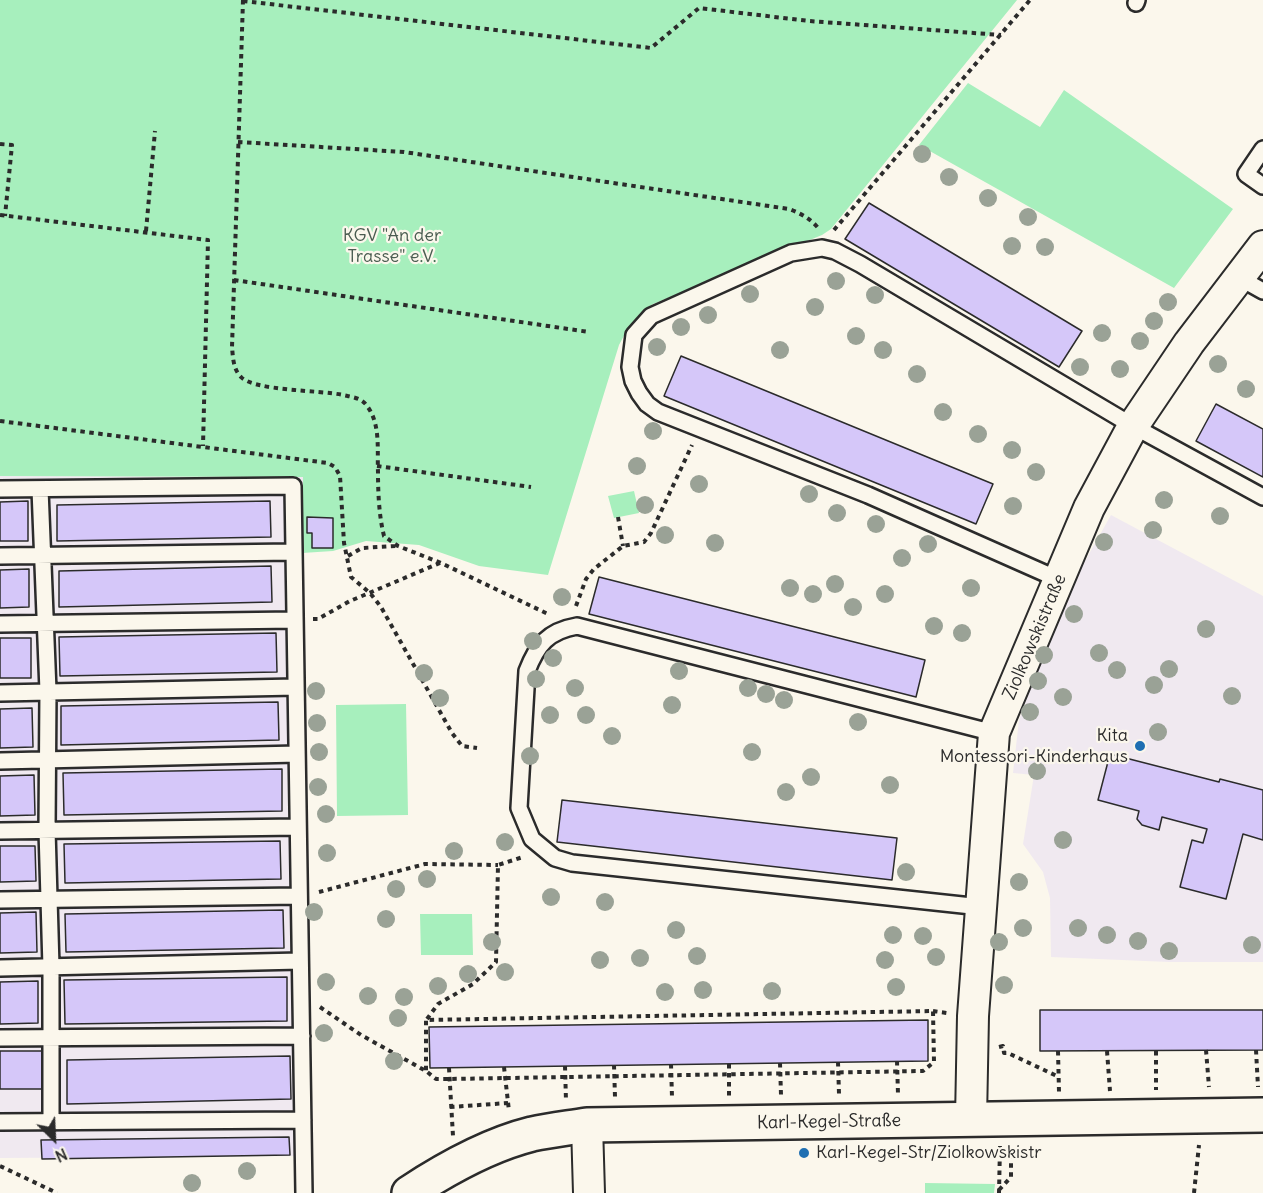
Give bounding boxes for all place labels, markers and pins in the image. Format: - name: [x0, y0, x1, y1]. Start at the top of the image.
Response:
- place label: Kita Montessori-Kinderhaus: [940, 725, 1128, 768]
- marker: Kita Montessori-Kinderhaus: [1133, 739, 1147, 753]
- place label: Karl-Kegel-Str/Ziolkowskistr: [816, 1142, 1042, 1164]
- marker: Karl-Kegel-Str/Ziolkowskistr: [797, 1146, 811, 1160]

